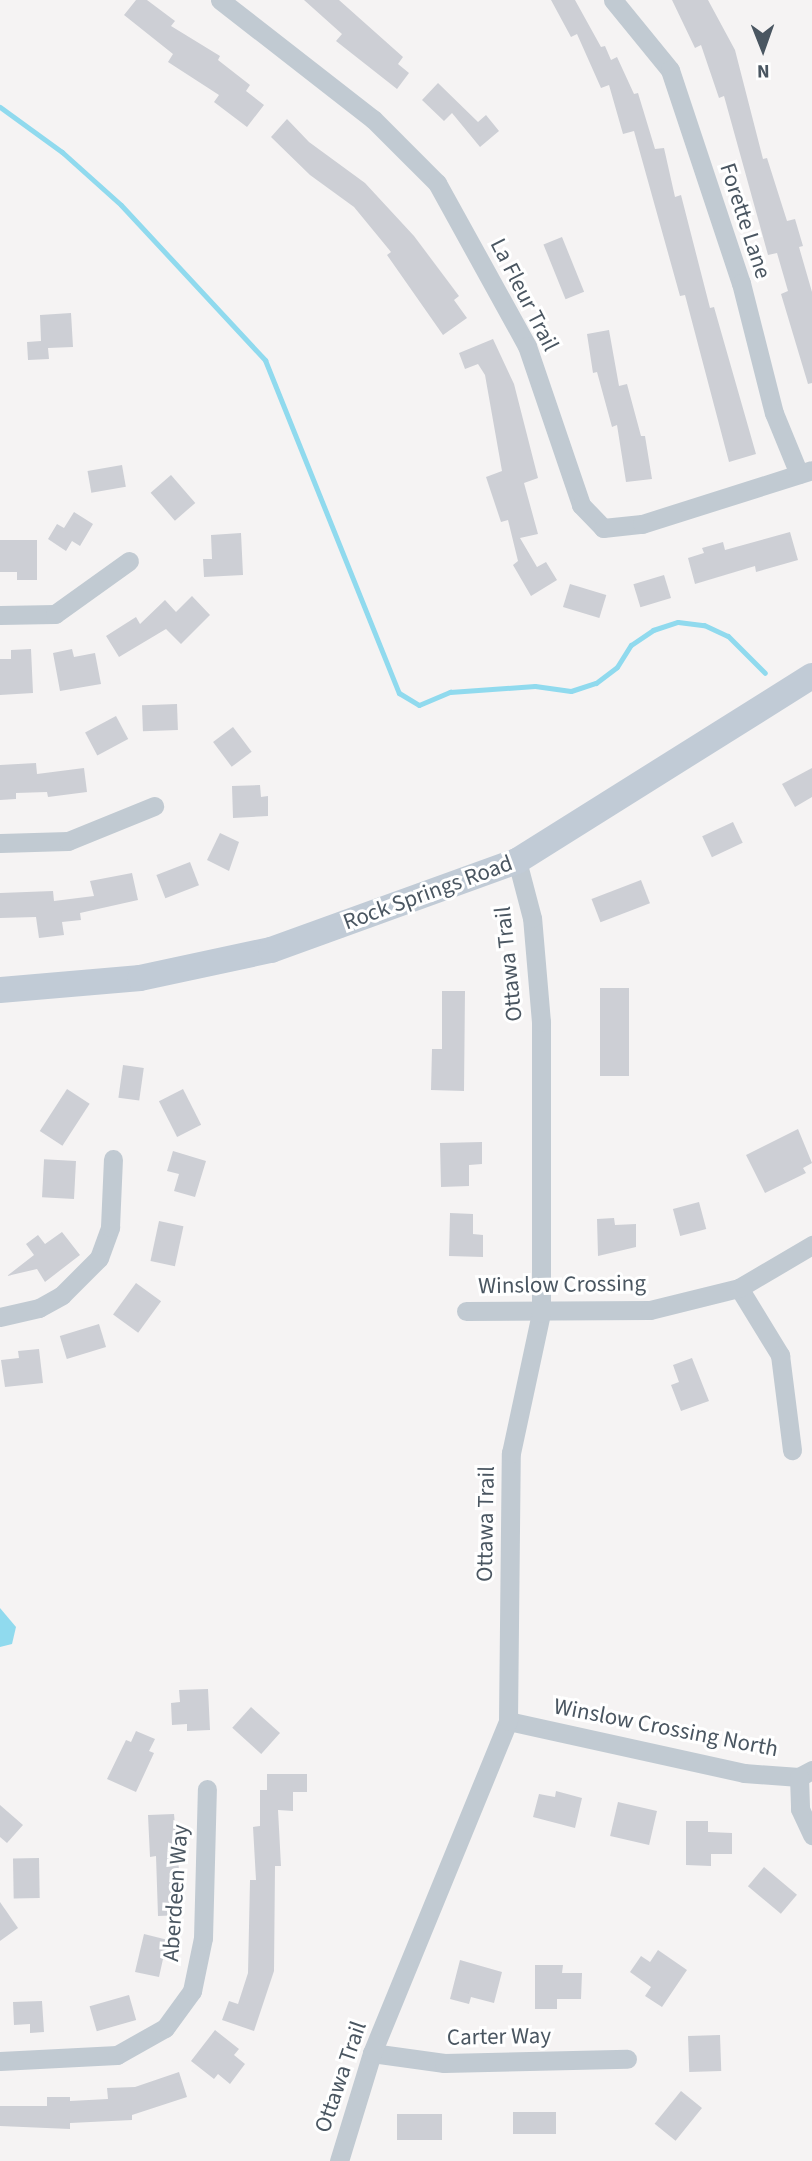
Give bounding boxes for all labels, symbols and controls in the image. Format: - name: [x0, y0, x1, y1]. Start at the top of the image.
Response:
- north arrow: [728, 14, 798, 84]
- text: N: [757, 57, 770, 84]
- street label: Forette Lane: [713, 160, 777, 282]
- street label: La Fleur Trail: [484, 234, 564, 356]
- street label: Rock Springs Road: [340, 850, 516, 936]
- street label: Ottawa Trail: [489, 905, 529, 1023]
- street label: Winslow Crossing: [478, 1270, 646, 1300]
- street label: Ottawa Trail: [471, 1466, 501, 1582]
- street label: Winslow Crossing North: [551, 1693, 781, 1763]
- street label: Aberdeen Way: [157, 1824, 195, 1962]
- street label: Ottawa Trail: [309, 2018, 373, 2136]
- street label: Carter Way: [447, 2022, 551, 2052]

